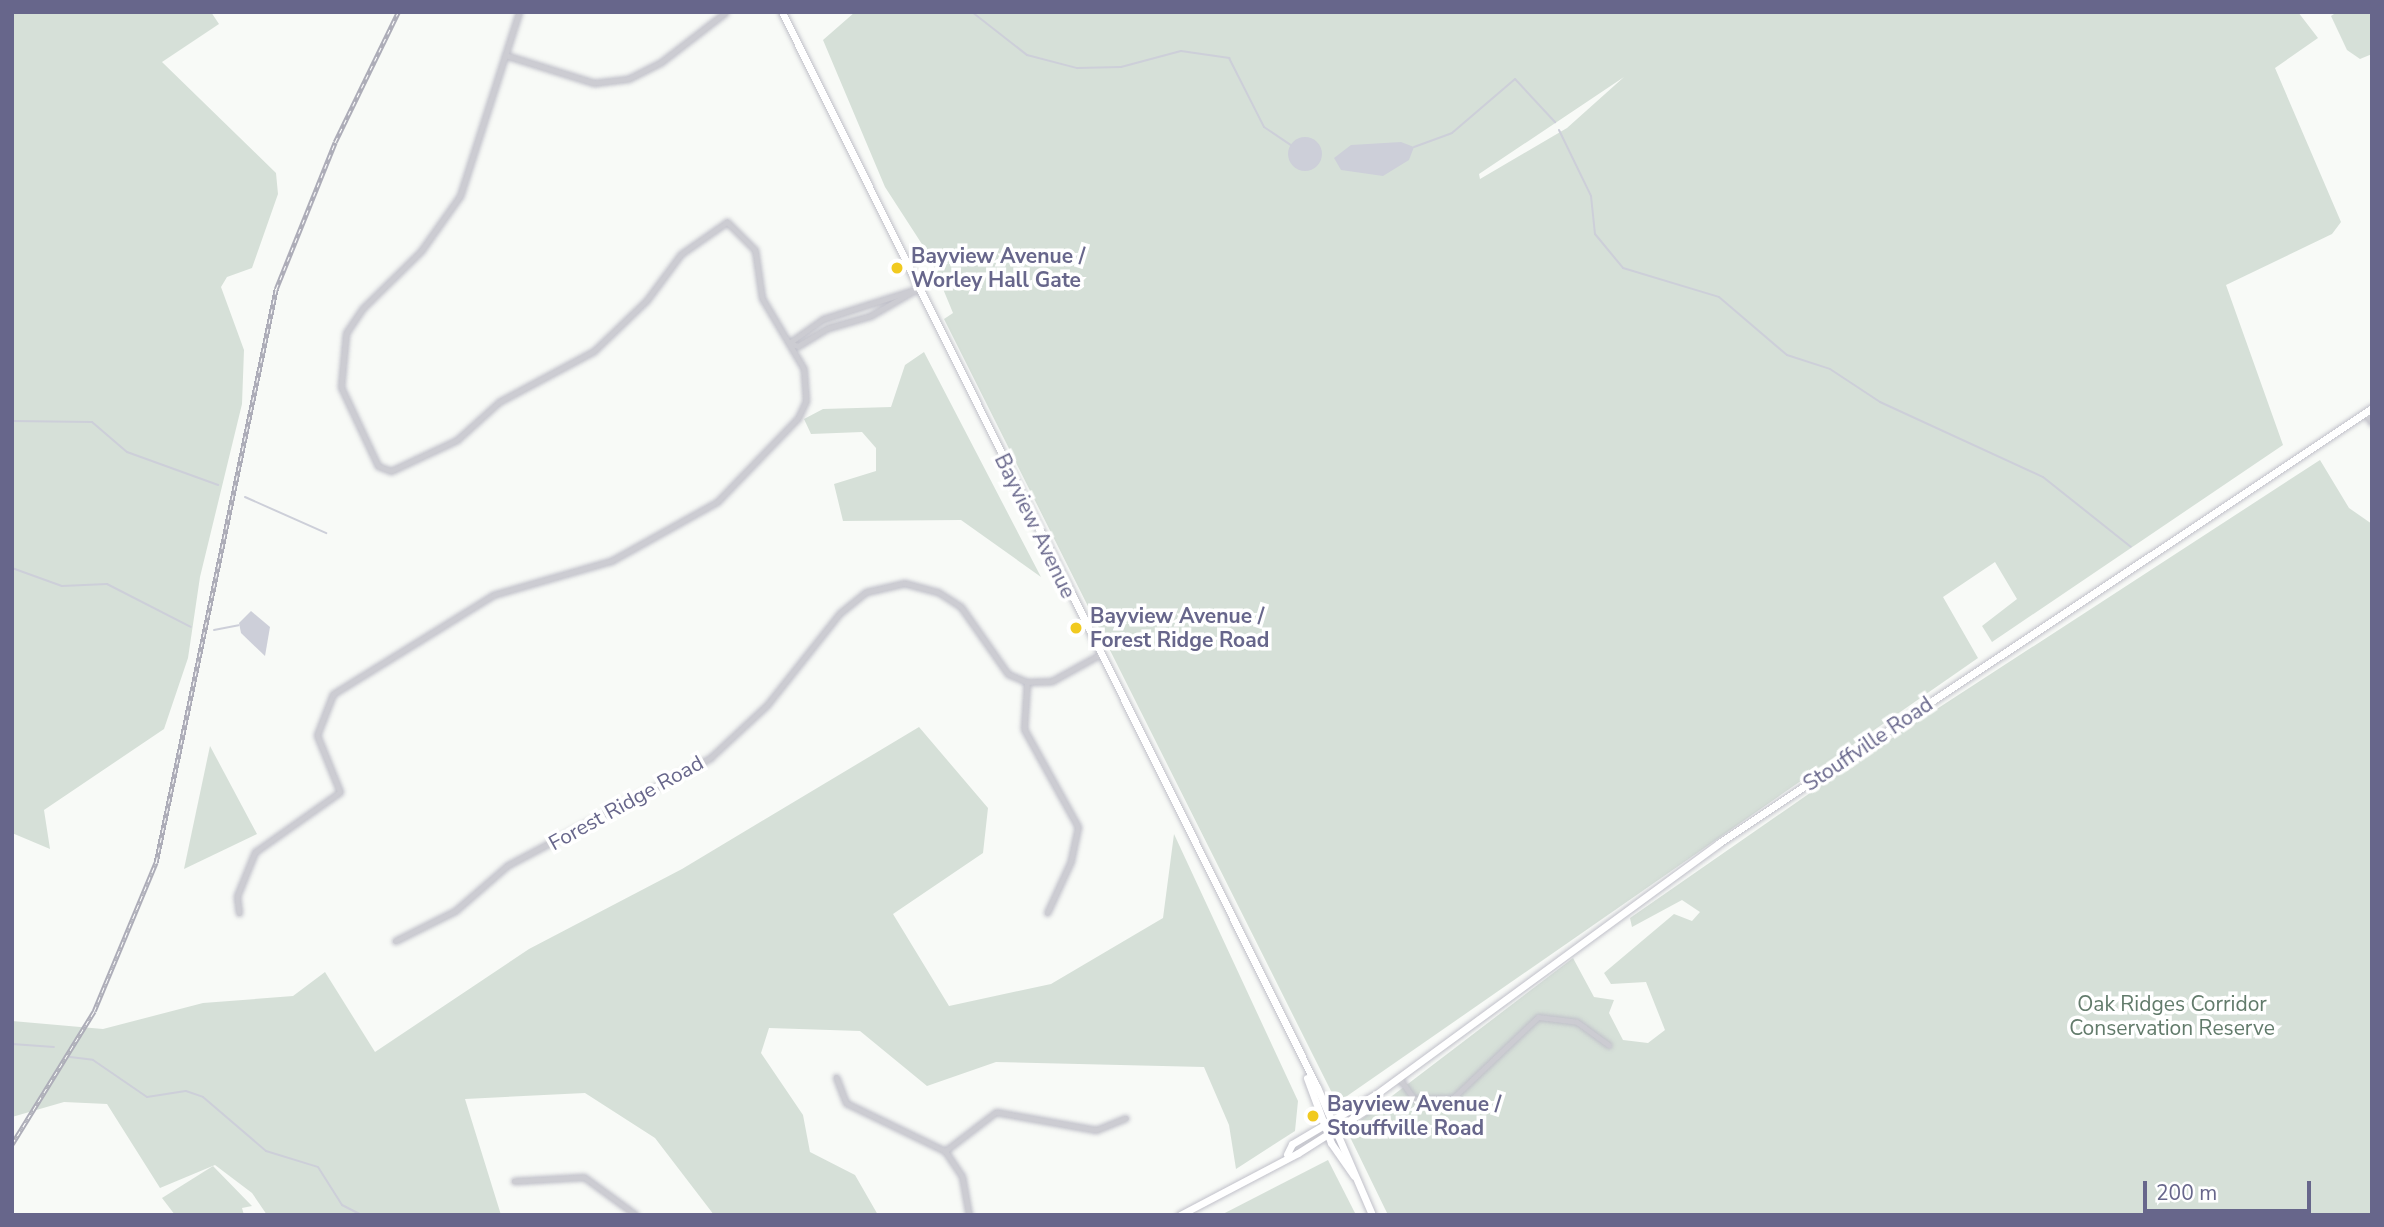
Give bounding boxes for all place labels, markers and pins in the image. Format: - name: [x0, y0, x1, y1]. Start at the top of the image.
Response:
- place label: Bayview Avenue / Worley Hall Gate: [911, 243, 1085, 293]
- marker: Bayview Avenue / Worley Hall Gate: [889, 260, 905, 276]
- place label: Bayview Avenue / Forest Ridge Road: [1090, 603, 1269, 653]
- marker: Bayview Avenue / Forest Ridge Road: [1068, 620, 1084, 636]
- place label: Bayview Avenue / Stouffville Road: [1327, 1091, 1501, 1141]
- marker: Bayview Avenue / Stouffville Road: [1305, 1108, 1321, 1124]

